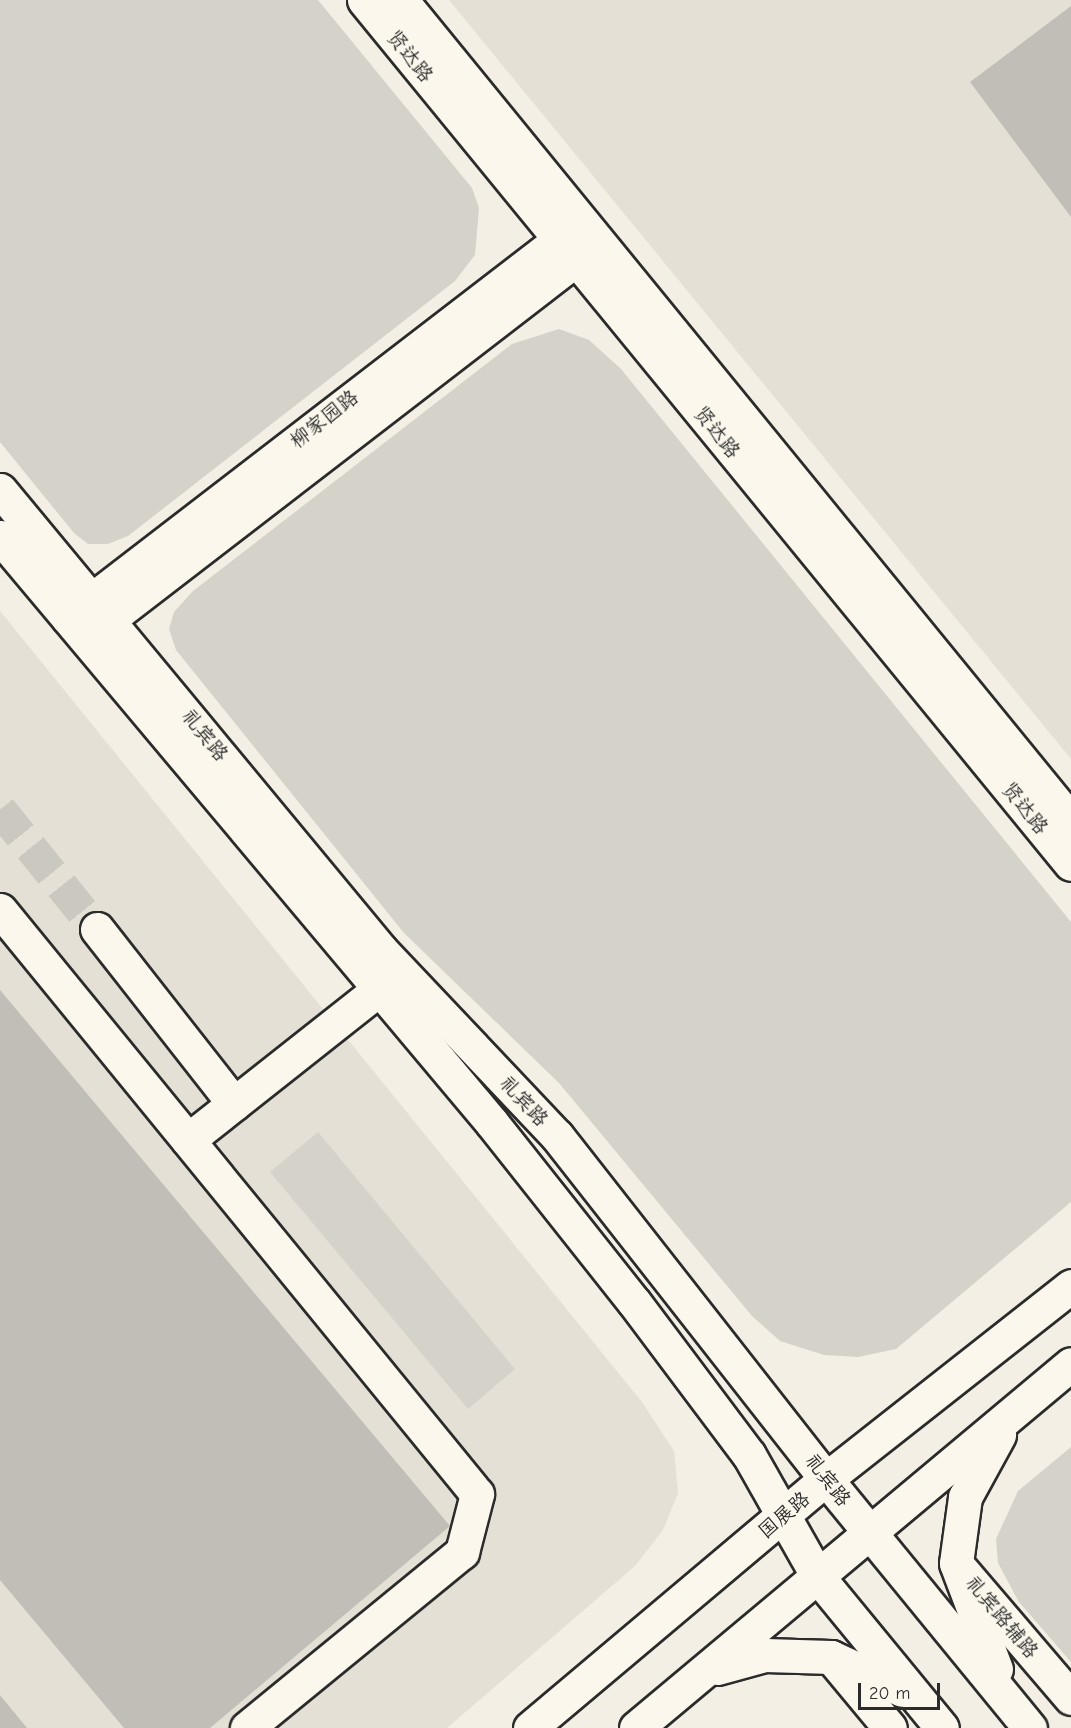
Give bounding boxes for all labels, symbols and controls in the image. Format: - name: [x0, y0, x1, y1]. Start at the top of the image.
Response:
- street label: 贤达路: [382, 25, 438, 87]
- street label: 柳家园路: [285, 385, 363, 453]
- street label: 贤达路: [689, 401, 745, 463]
- street label: 礼宾路: [177, 704, 233, 766]
- street label: 贤达路: [997, 777, 1053, 839]
- street label: 礼宾路: [495, 1071, 553, 1131]
- street label: 礼宾路: [800, 1449, 856, 1511]
- street label: 国展路: [753, 1487, 815, 1543]
- street label: 礼宾路辅路: [961, 1571, 1043, 1663]
- scale bar: [861, 1671, 944, 1709]
- text: 20 m: [869, 1683, 910, 1704]

